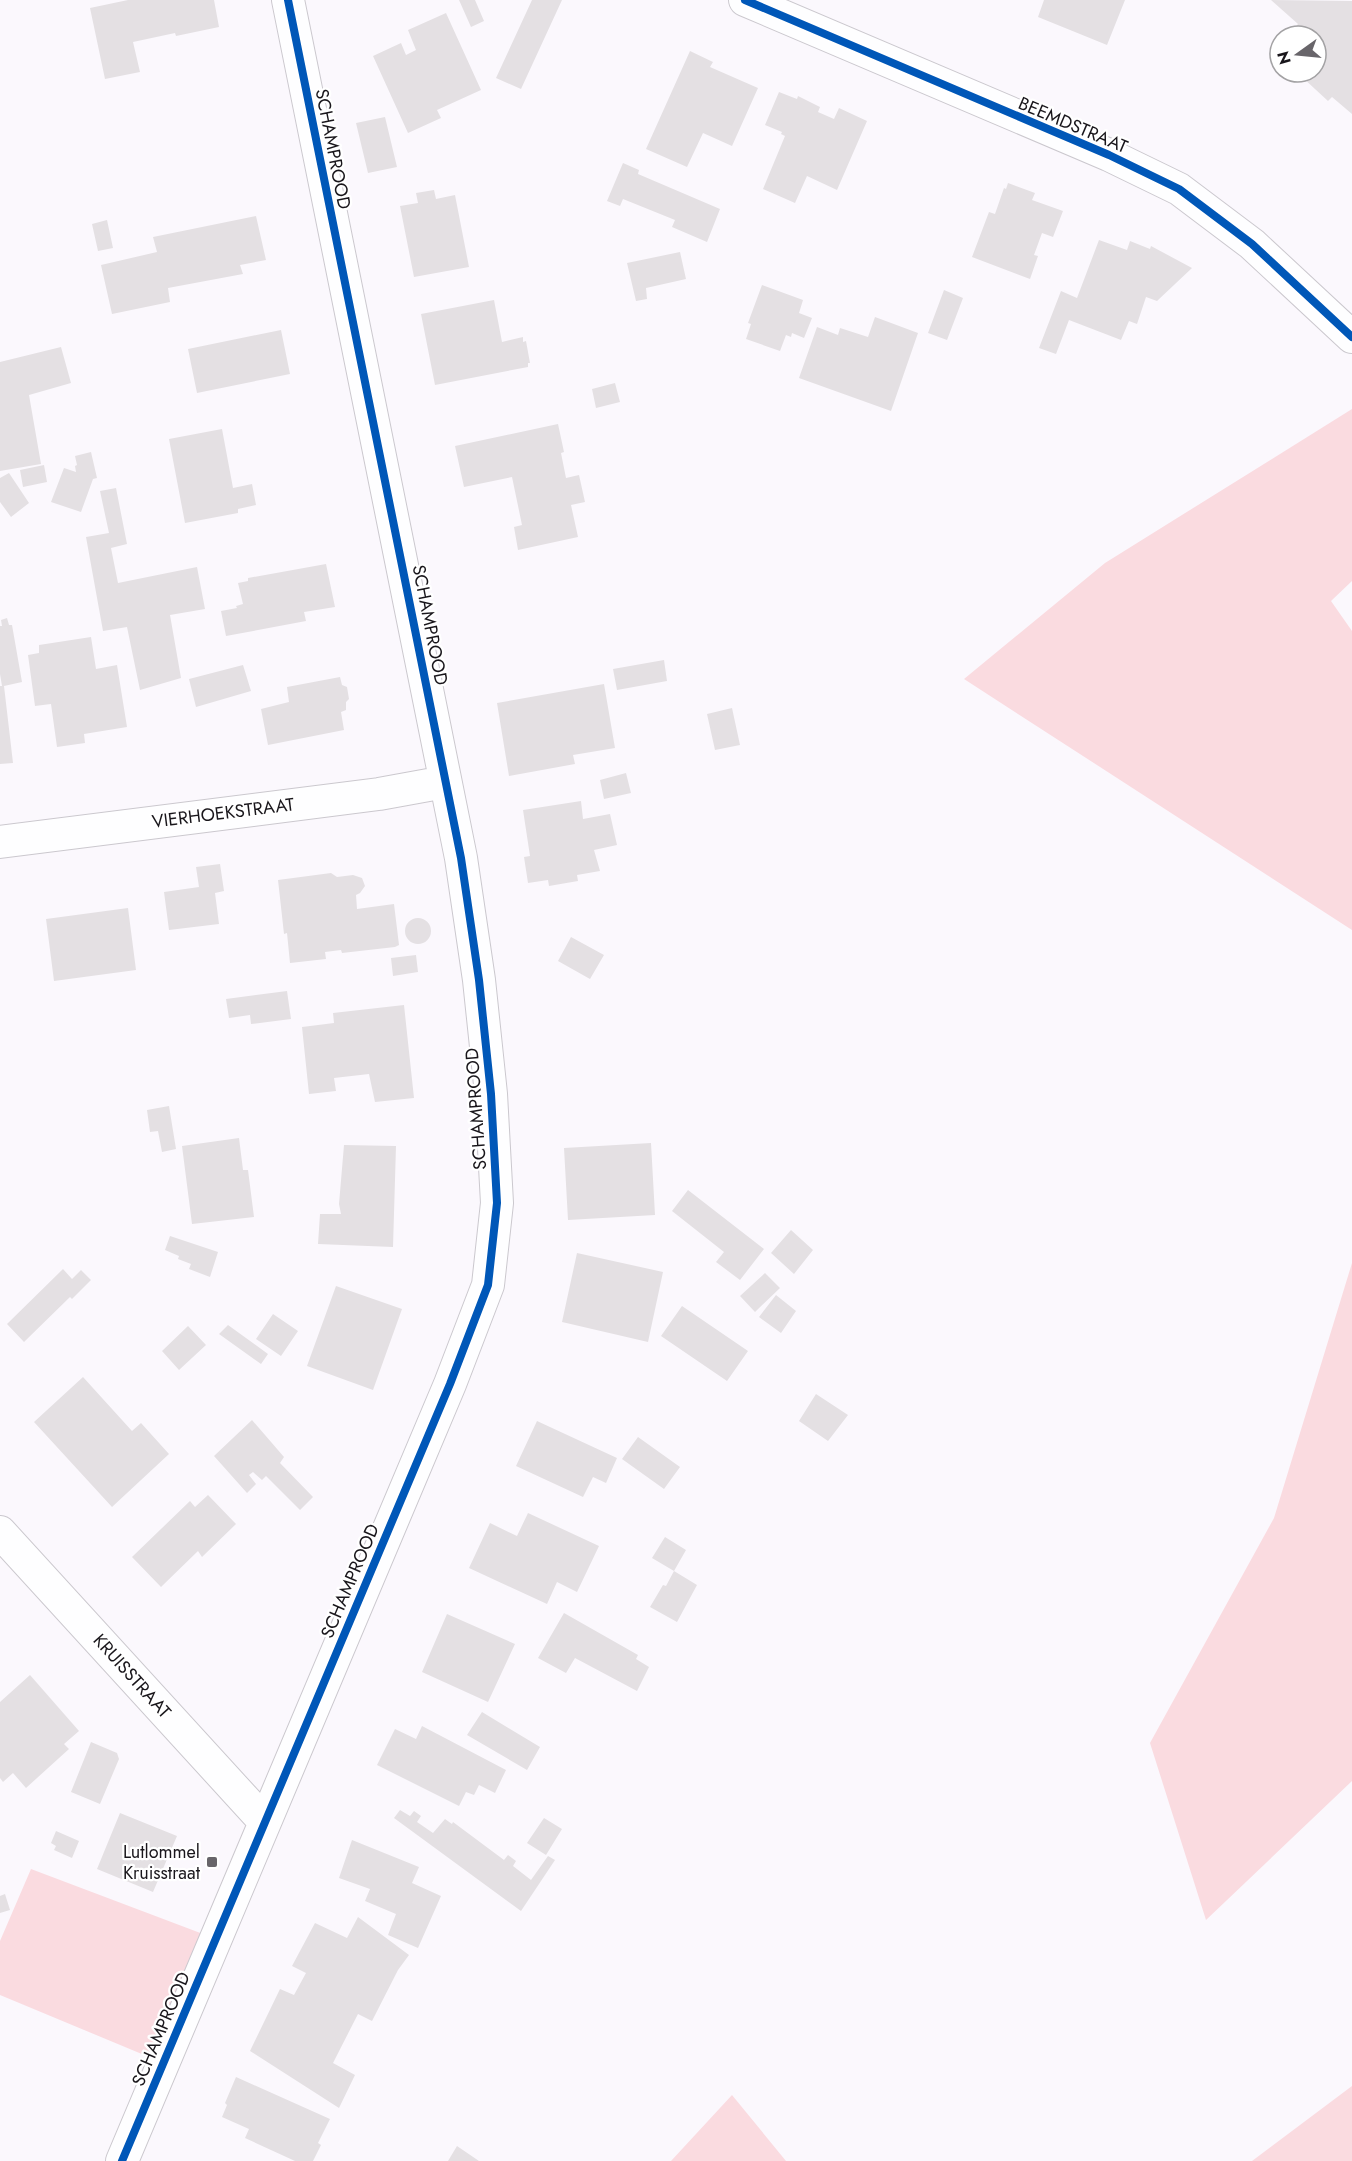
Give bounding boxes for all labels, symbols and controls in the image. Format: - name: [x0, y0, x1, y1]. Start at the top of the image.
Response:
- north arrow: [1268, 24, 1328, 84]
- text: N: [1271, 49, 1297, 67]
- street label: SCHAMPROOD: [309, 87, 357, 211]
- street label: BEEMDSTRAAT: [1014, 90, 1132, 160]
- street label: SCHAMPROOD: [406, 563, 454, 687]
- street label: VIERHOEKSTRAAT: [150, 791, 296, 835]
- street label: SCHAMPROOD: [459, 1047, 493, 1171]
- street label: SCHAMPROOD: [314, 1520, 386, 1642]
- street label: KRUISSTRAAT: [87, 1628, 177, 1724]
- place label: Lutlommel Kruisstraat: [123, 1839, 201, 1886]
- marker: Lutlommel Kruisstraat: [205, 1855, 219, 1869]
- street label: SCHAMPROOD: [125, 1968, 197, 2090]

